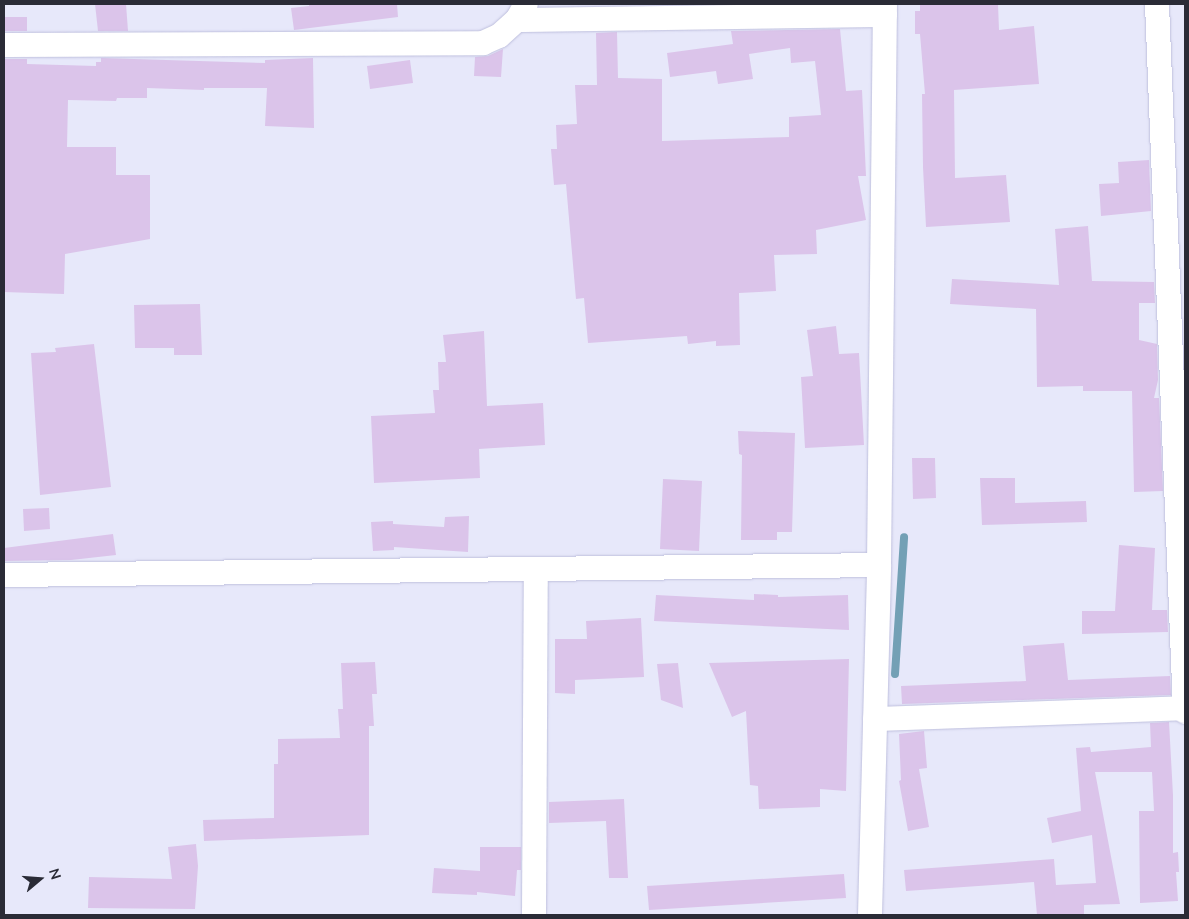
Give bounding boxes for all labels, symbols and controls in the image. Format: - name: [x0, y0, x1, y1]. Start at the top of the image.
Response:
- north arrow: [15, 854, 65, 904]
- text: N: [44, 866, 65, 882]

